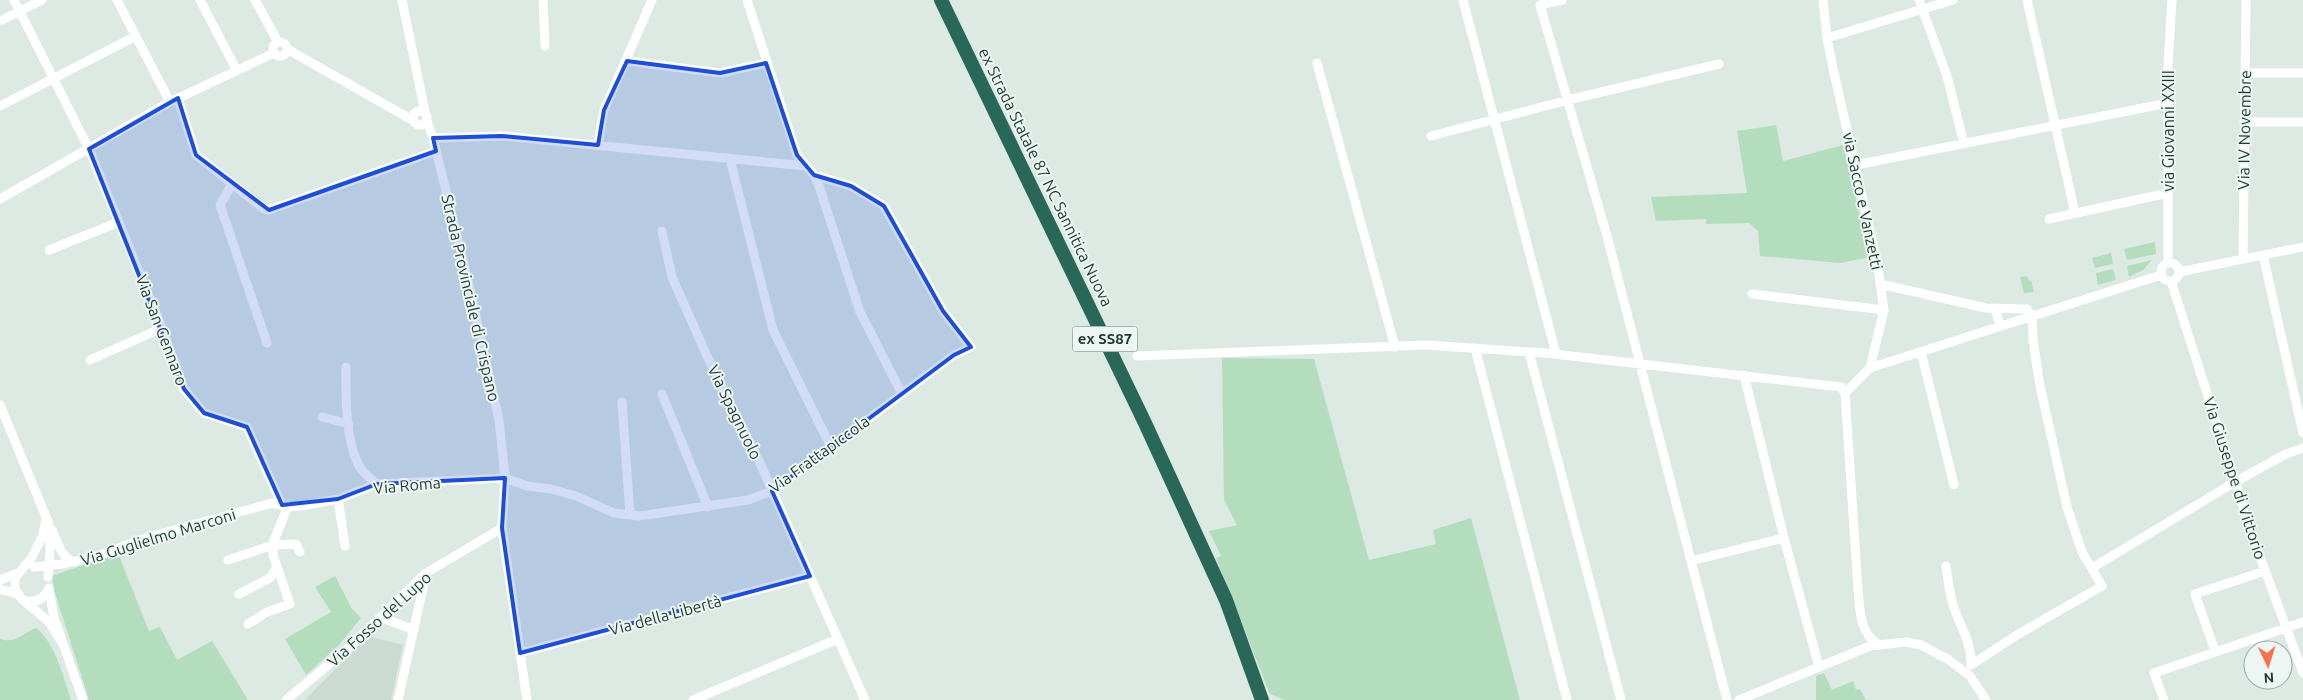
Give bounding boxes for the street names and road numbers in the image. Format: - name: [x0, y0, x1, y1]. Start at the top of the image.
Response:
- street label: ex Strada Statale 87 NC Sannitica Nuova: [975, 45, 1117, 309]
- street label: via Giovanni XXIII: [2159, 70, 2177, 192]
- street label: Via IV Novembre: [2234, 70, 2254, 190]
- street label: via Sacco e Vanzetti: [1840, 131, 1886, 271]
- street label: Strada Provinciale di Crispano: [438, 193, 504, 403]
- street label: Via San Gennaro: [133, 272, 191, 388]
- road number: ex SS87: [1072, 326, 1138, 352]
- street label: Via Spagnuolo: [704, 362, 766, 462]
- street label: Via Giuseppe di Vittorio: [2200, 394, 2270, 562]
- street label: Via Frattapiccola: [765, 412, 873, 496]
- street label: Via Roma: [372, 473, 442, 497]
- street label: Via Guglielmo Marconi: [78, 505, 238, 569]
- street label: Via Fosso del Lupo: [323, 568, 435, 670]
- street label: Via della Libertà: [607, 591, 723, 639]

